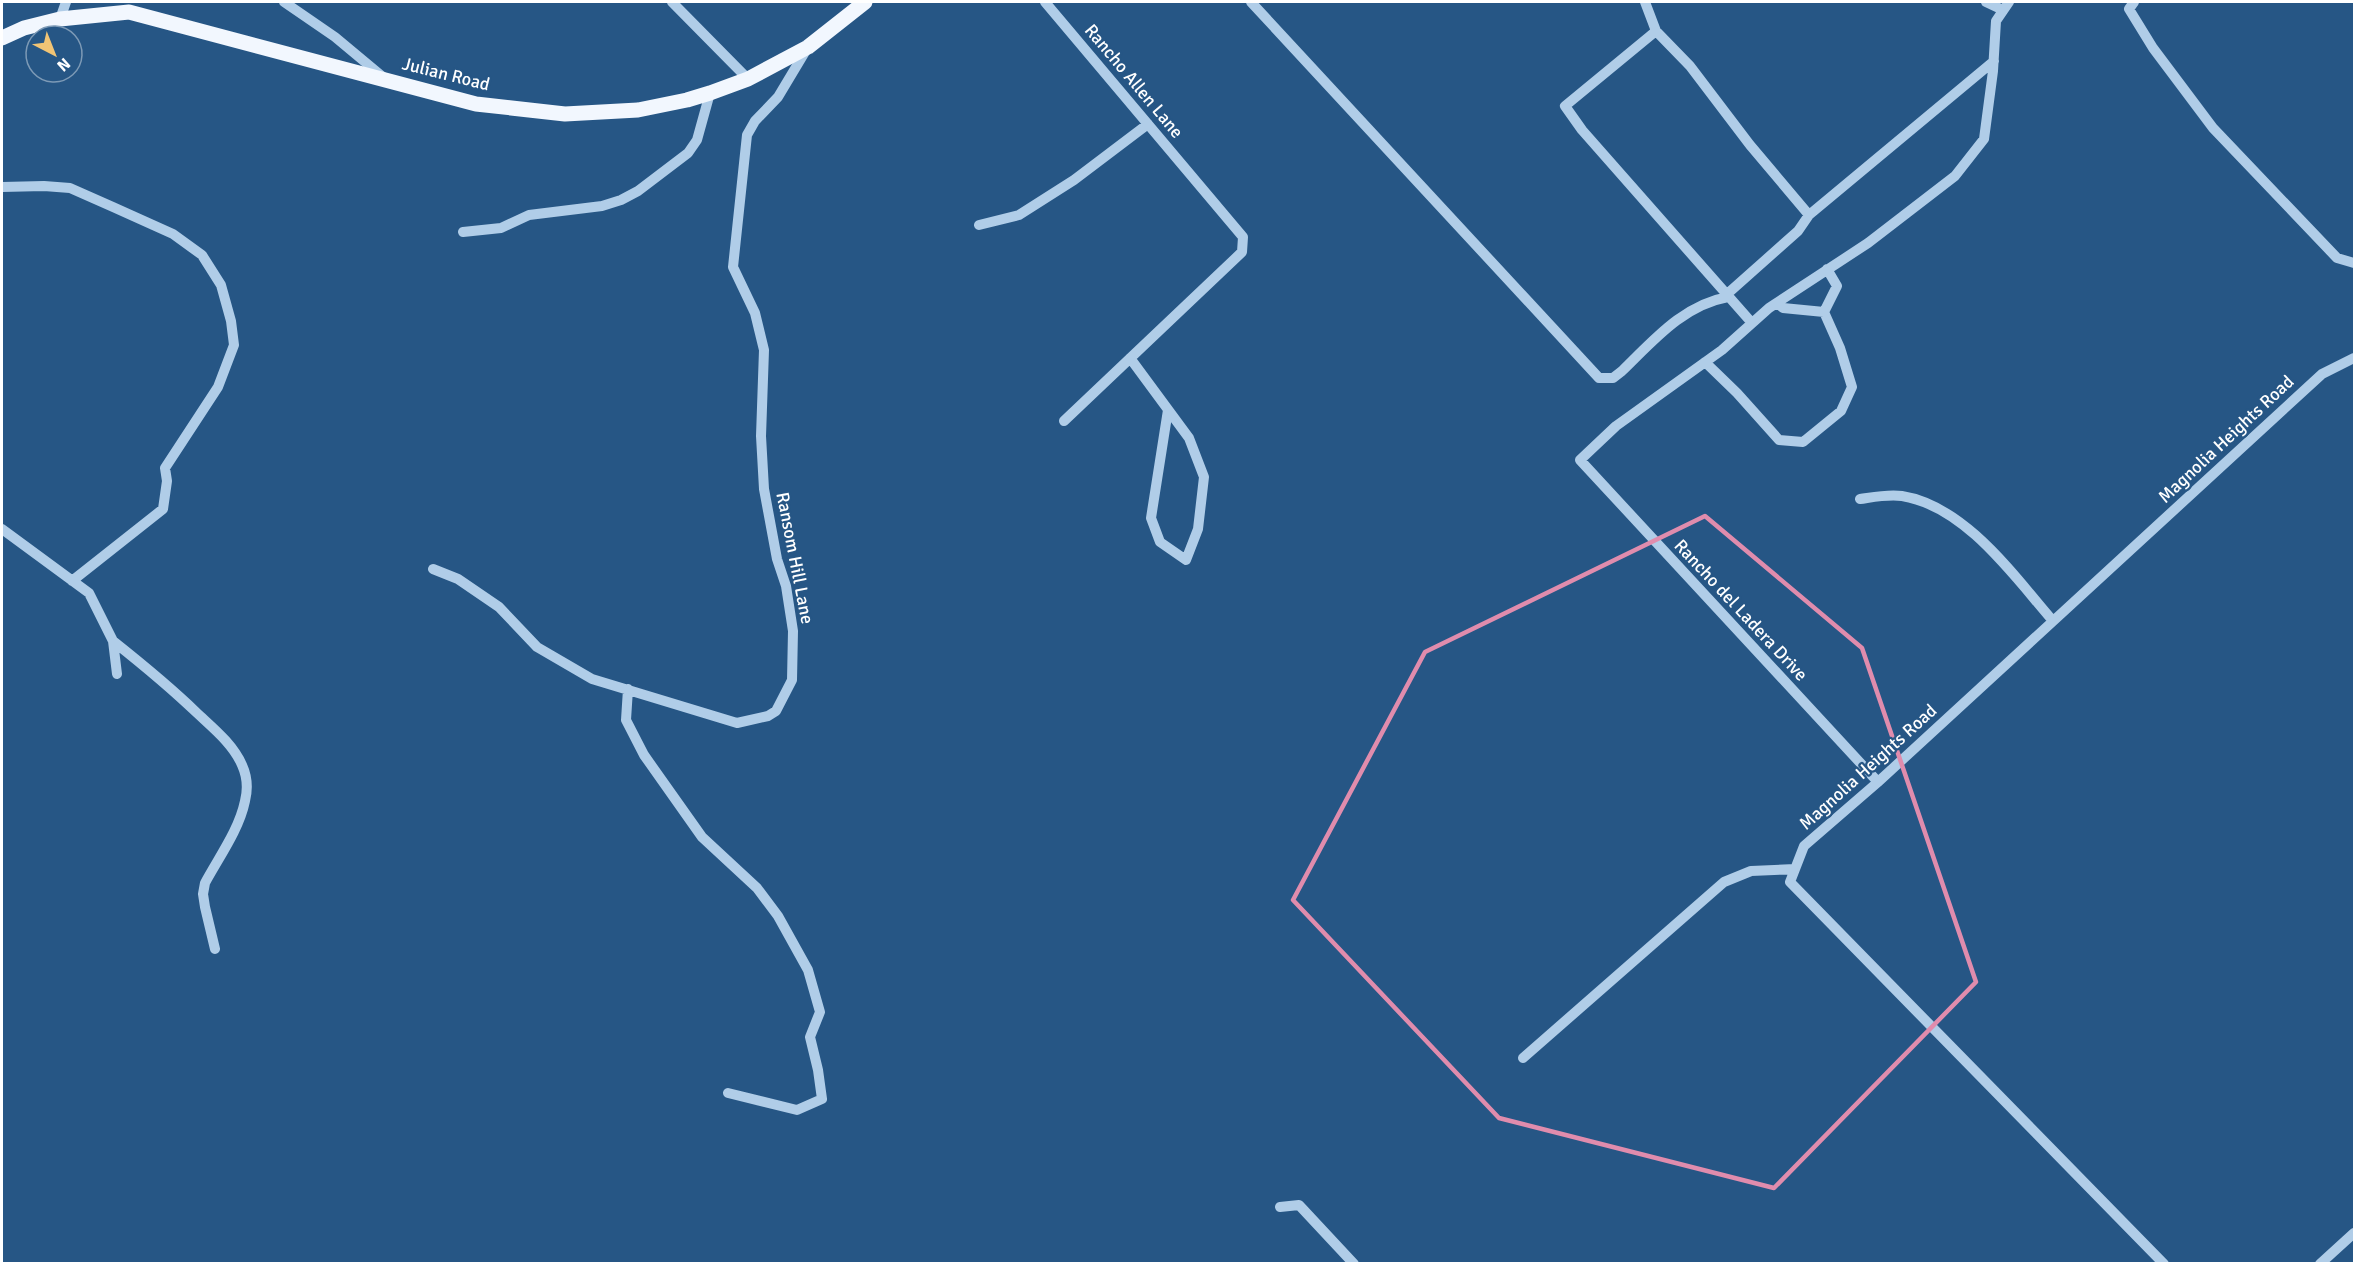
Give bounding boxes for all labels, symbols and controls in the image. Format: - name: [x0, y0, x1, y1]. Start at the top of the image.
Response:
- street label: Rancho Allen Lane: [1080, 19, 1188, 143]
- north arrow: [24, 24, 84, 84]
- text: N: [53, 53, 74, 76]
- street label: Julian Road: [400, 53, 492, 95]
- street label: Magnolia Heights Road: [2154, 370, 2298, 508]
- street label: Ransom Hill Lane: [771, 490, 819, 626]
- street label: Rancho del Ladera Drive: [1670, 535, 1812, 685]
- street label: Magnolia Heights Road: [1795, 699, 1941, 835]

